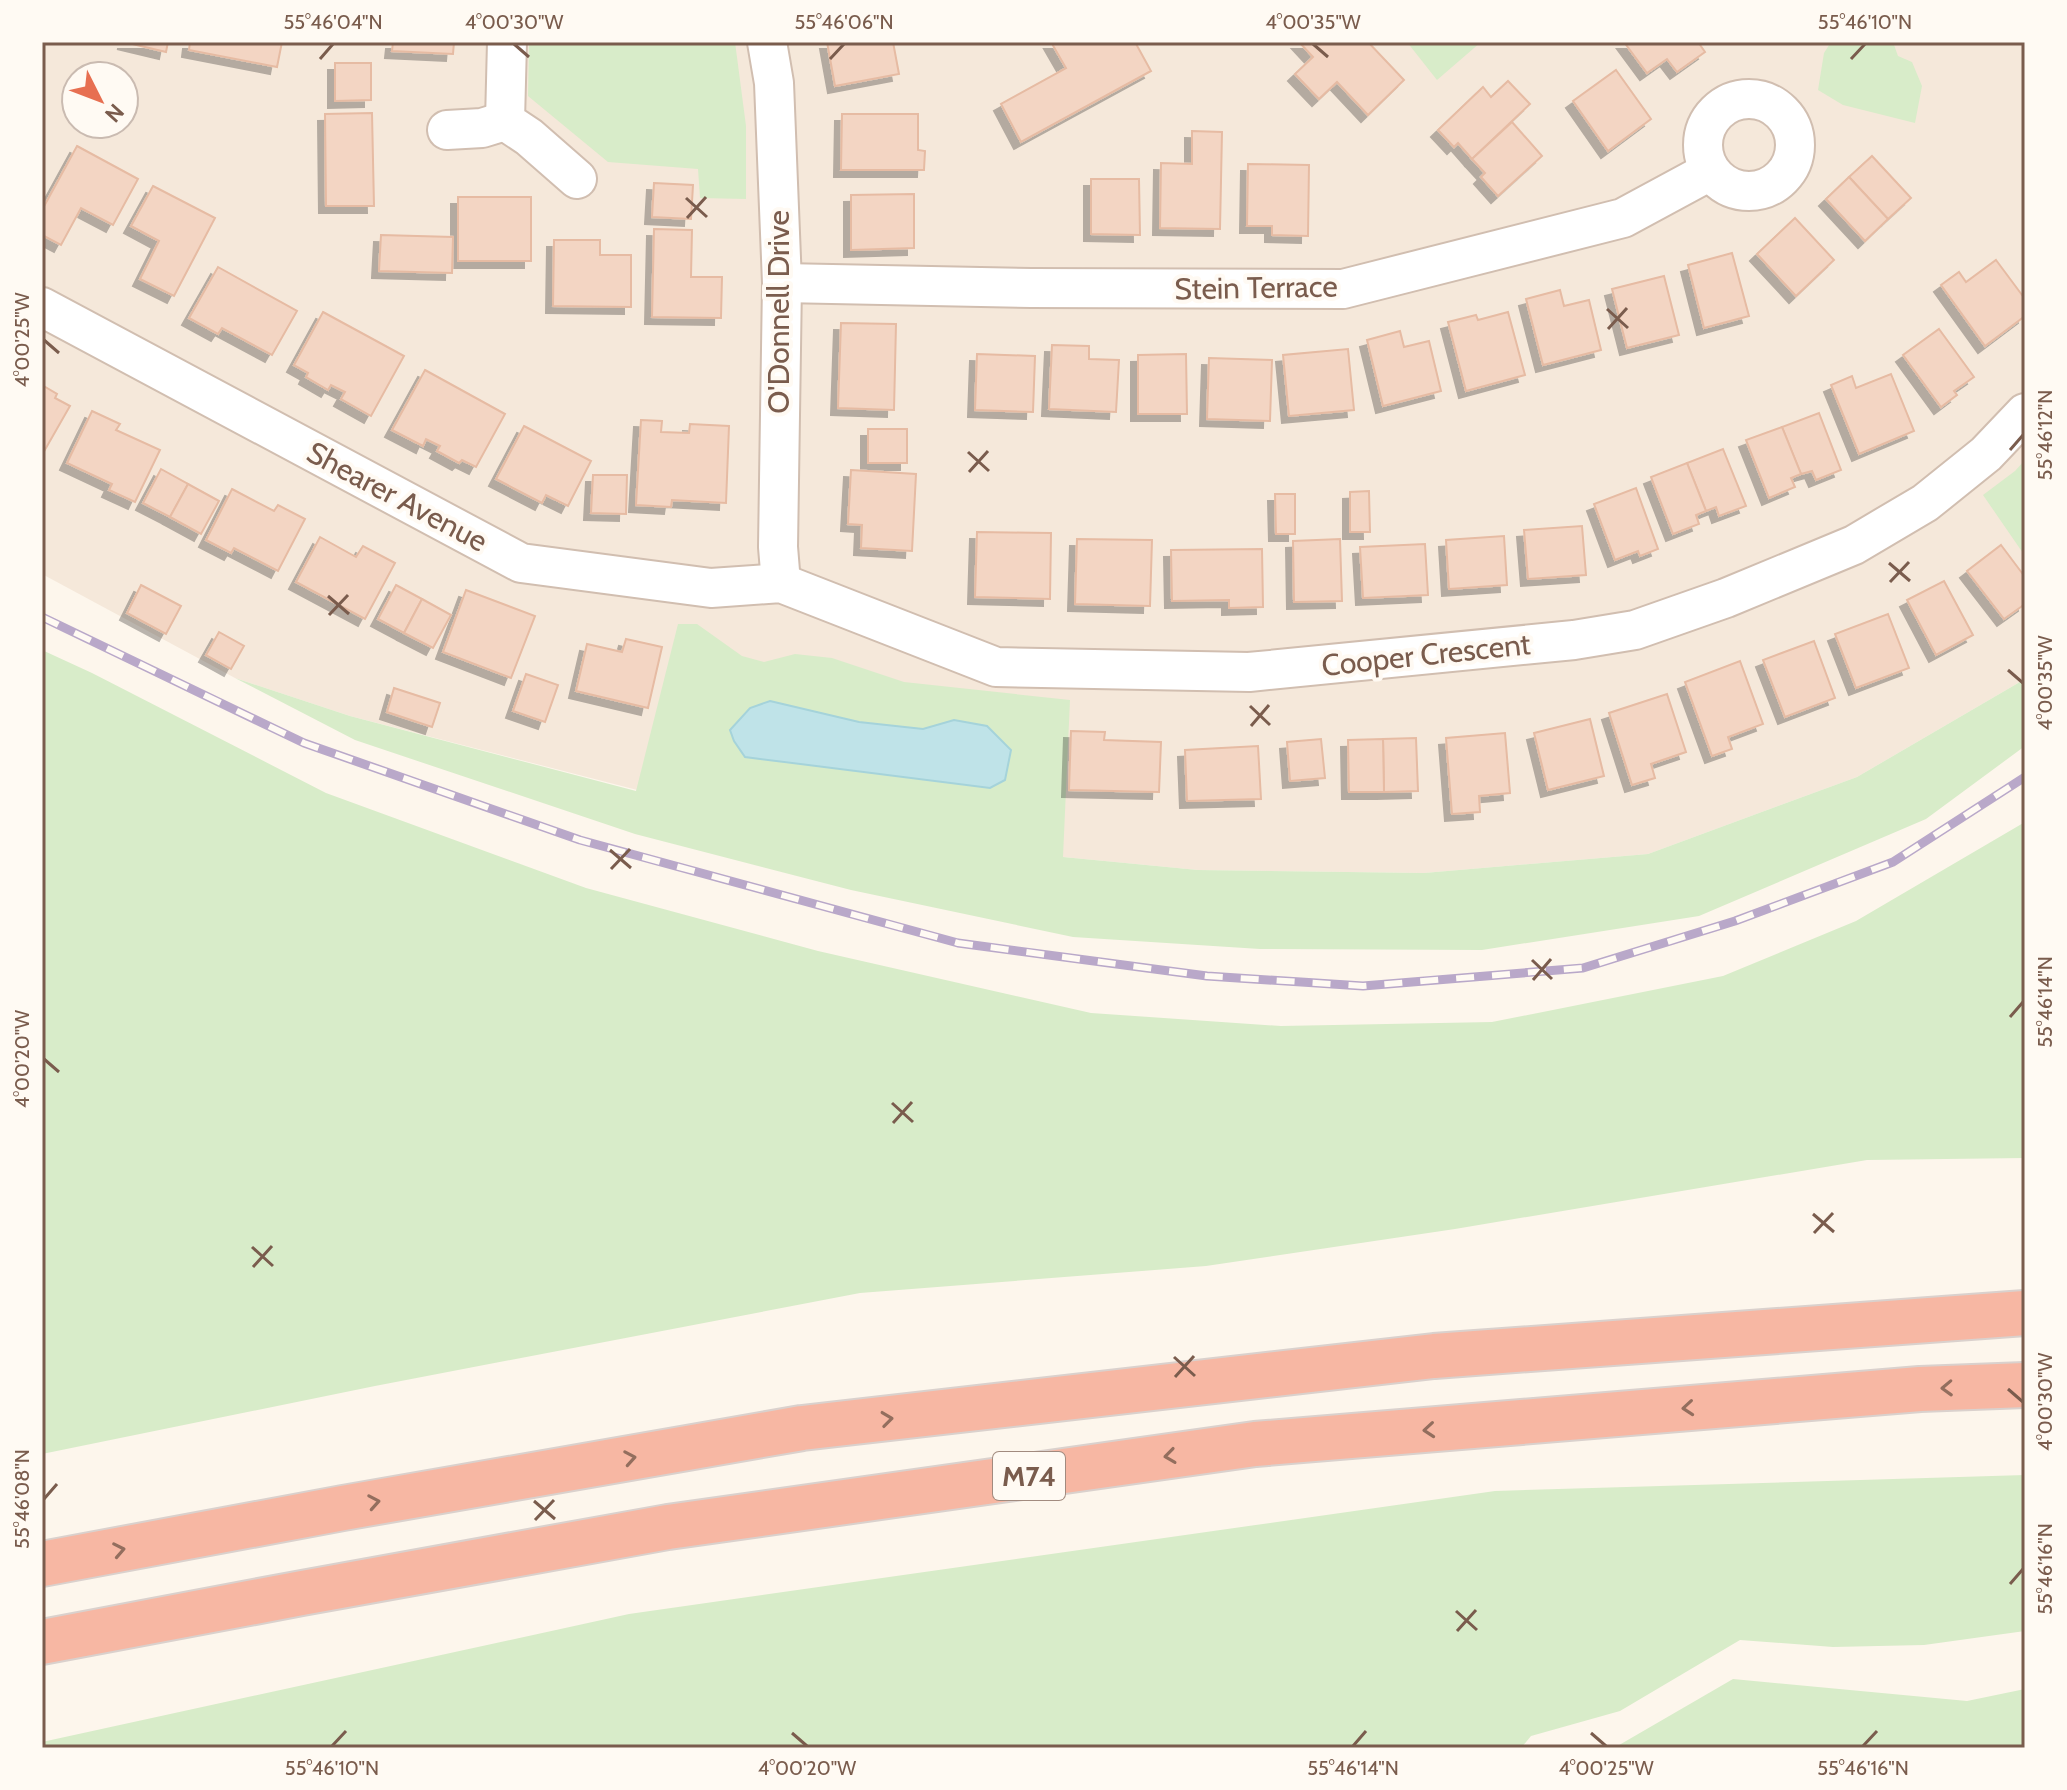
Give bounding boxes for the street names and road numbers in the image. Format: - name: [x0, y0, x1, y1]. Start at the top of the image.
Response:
- street label: O'Donnell Drive: [760, 210, 797, 414]
- street label: Stein Terrace: [1174, 268, 1338, 307]
- street label: Shearer Avenue: [301, 433, 494, 560]
- street label: Cooper Crescent: [1320, 625, 1532, 684]
- road number: M74: [993, 1452, 1065, 1500]

